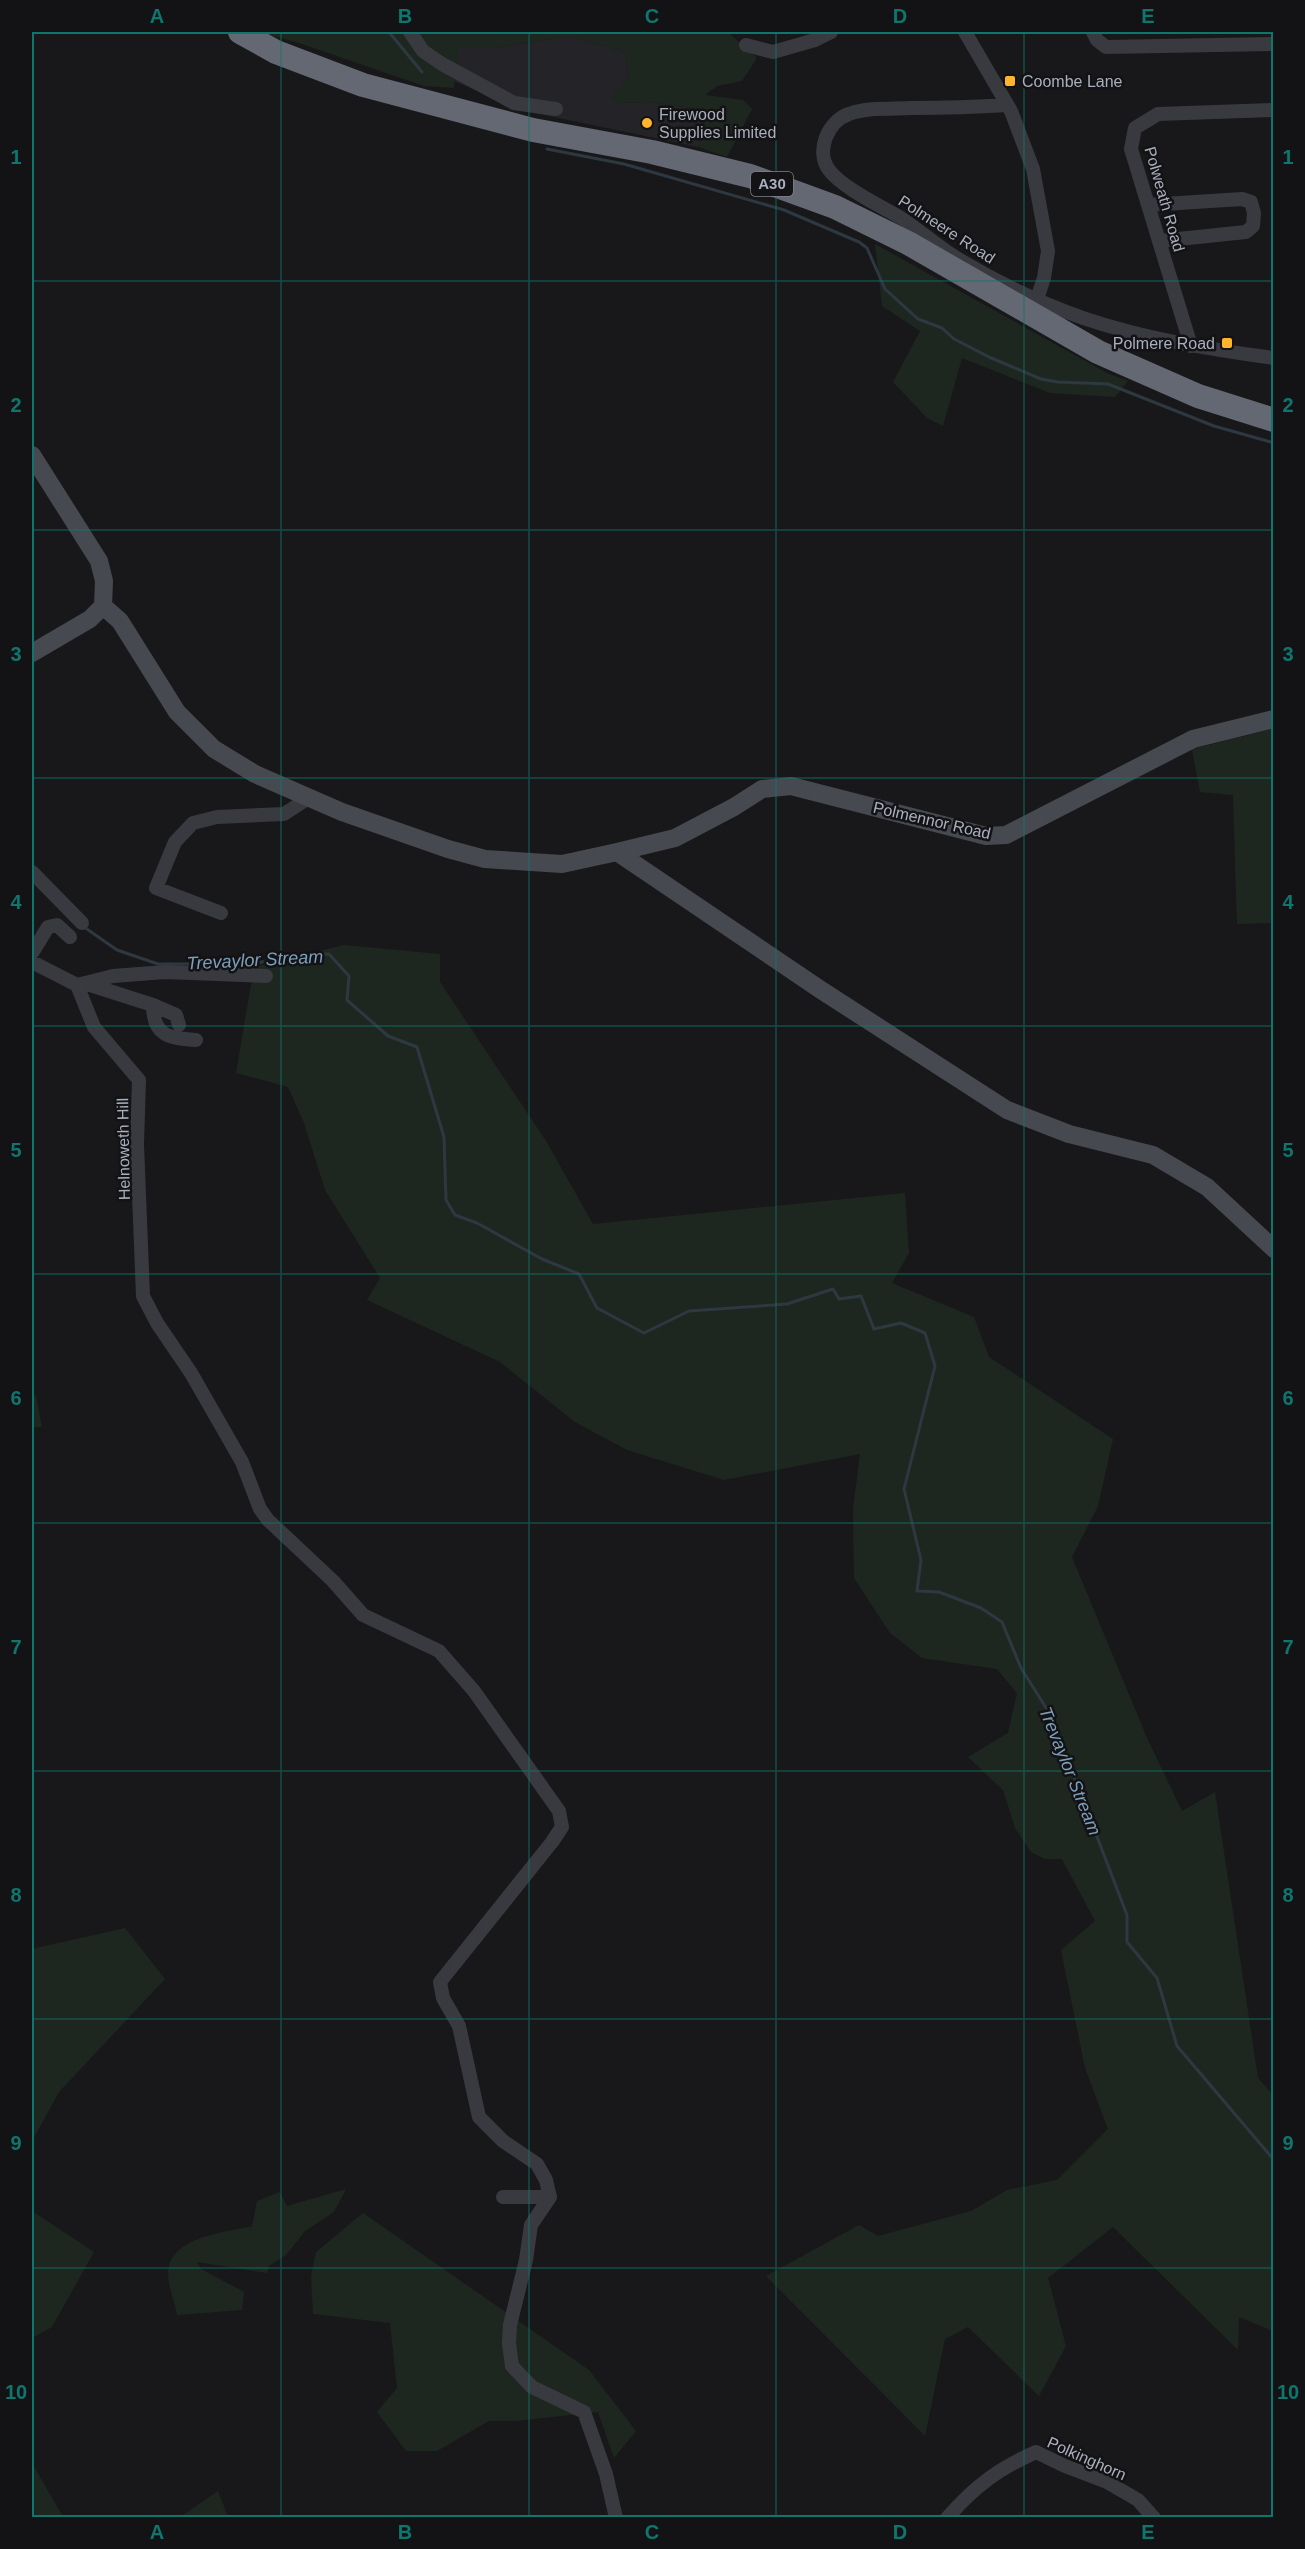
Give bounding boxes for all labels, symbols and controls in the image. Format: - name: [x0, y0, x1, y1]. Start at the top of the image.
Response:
- text: A: [150, 5, 164, 27]
- text: B: [398, 5, 412, 27]
- text: C: [645, 5, 659, 27]
- text: D: [893, 5, 907, 27]
- text: E: [1141, 5, 1155, 27]
- place label: Coombe Lane: [1022, 73, 1123, 90]
- marker: Coombe Lane: [1003, 74, 1017, 88]
- place label: Firewood Supplies Limited: [659, 106, 776, 141]
- marker: Firewood Supplies Limited: [640, 116, 654, 130]
- street label: Polweath Road: [1141, 145, 1188, 254]
- text: 1: [10, 146, 22, 168]
- text: 1: [1282, 146, 1294, 168]
- road number: A30: [751, 172, 793, 196]
- street label: Polmeere Road: [895, 192, 998, 267]
- place label: Polmere Road: [1113, 335, 1215, 352]
- marker: Polmere Road: [1220, 336, 1234, 350]
- text: 2: [10, 394, 22, 416]
- text: 2: [1282, 394, 1294, 416]
- text: 3: [10, 643, 22, 665]
- text: 3: [1282, 643, 1294, 665]
- street label: Polmennor Road: [871, 799, 992, 842]
- text: 4: [10, 891, 22, 913]
- text: 4: [1282, 891, 1294, 913]
- water label: Trevaylor Stream: [186, 946, 324, 974]
- street label: Helnoweth Hill: [114, 1098, 133, 1200]
- text: 5: [10, 1139, 22, 1161]
- text: 5: [1282, 1139, 1294, 1161]
- text: 6: [10, 1387, 22, 1409]
- text: 6: [1282, 1387, 1294, 1409]
- text: 7: [10, 1636, 22, 1658]
- text: 7: [1282, 1636, 1294, 1658]
- water label: Trevaylor Stream: [1035, 1704, 1105, 1838]
- text: 8: [10, 1884, 22, 1906]
- text: 8: [1282, 1884, 1294, 1906]
- text: 9: [10, 2132, 22, 2154]
- text: 9: [1282, 2132, 1294, 2154]
- text: 10: [5, 2381, 27, 2403]
- text: 10: [1277, 2381, 1299, 2403]
- street label: Polkinghorn: [1045, 2434, 1129, 2483]
- text: A: [150, 2521, 164, 2543]
- text: B: [398, 2521, 412, 2543]
- text: C: [645, 2521, 659, 2543]
- text: D: [893, 2521, 907, 2543]
- text: E: [1141, 2521, 1155, 2543]

